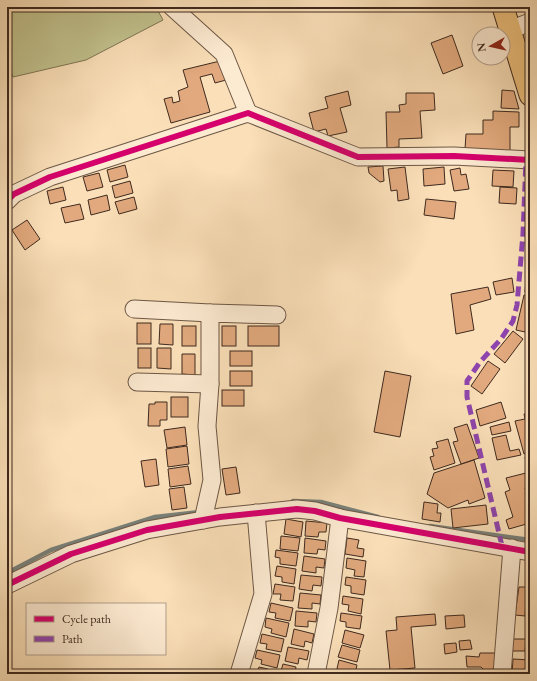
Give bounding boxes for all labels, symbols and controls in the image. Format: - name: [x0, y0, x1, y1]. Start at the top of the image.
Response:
- north arrow: [471, 26, 511, 66]
- text: N: [474, 42, 489, 53]
- legend: [26, 603, 166, 655]
- text: Cycle path: [62, 611, 111, 627]
- text: Path: [62, 631, 83, 647]

